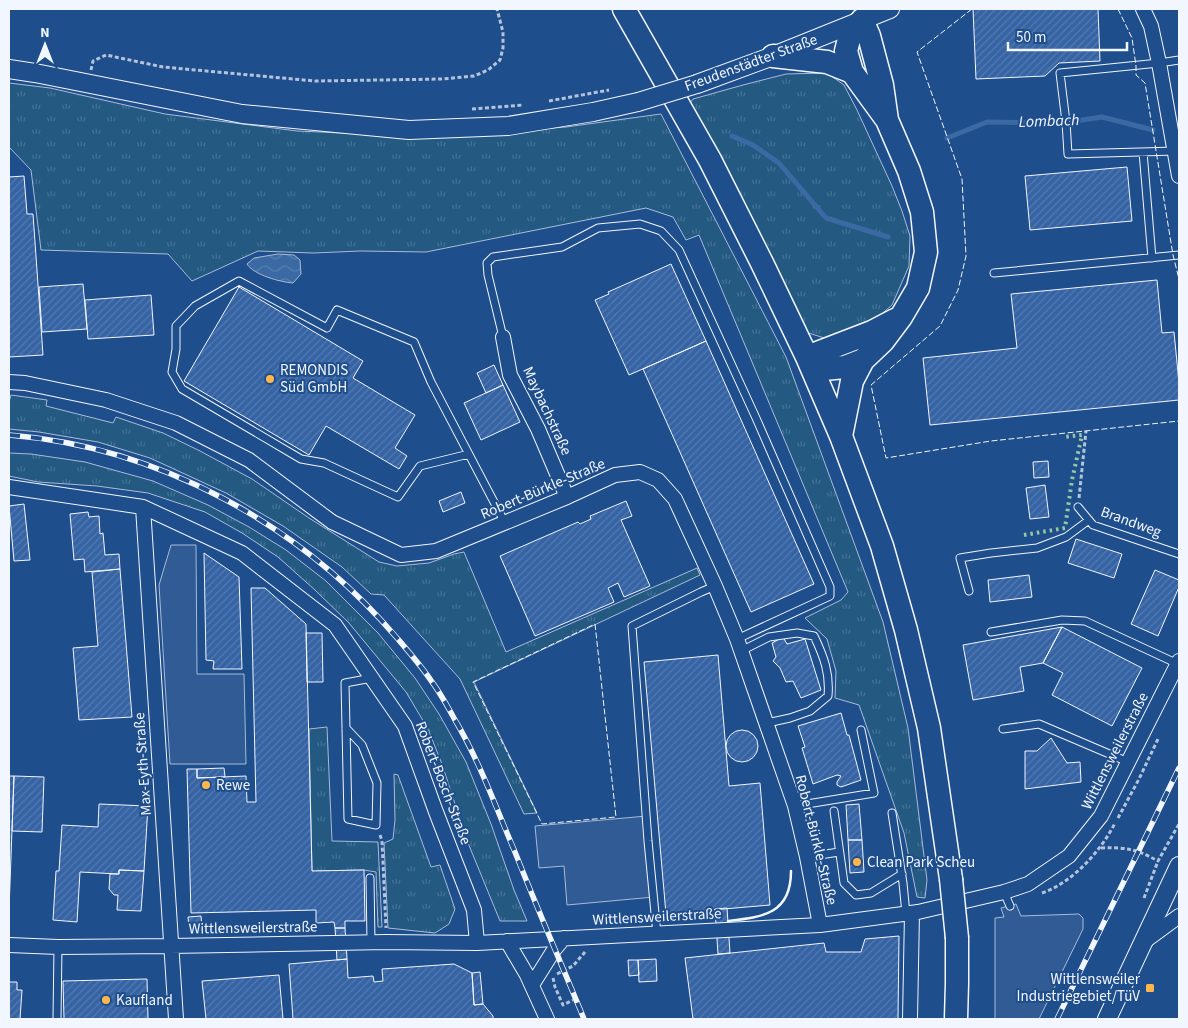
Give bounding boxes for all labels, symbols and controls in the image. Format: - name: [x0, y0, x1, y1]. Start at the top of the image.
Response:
- north arrow: [20, 20, 70, 70]
- scale bar: [1008, 20, 1127, 52]
- text: N: [40, 23, 50, 43]
- text: 50 m: [1016, 27, 1046, 48]
- street label: Freudenstädter Straße: [682, 29, 820, 97]
- water label: Lombach: [1018, 109, 1080, 133]
- place label: REMONDIS Süd GmbH: [280, 360, 348, 398]
- street label: Maybachstraße: [517, 363, 577, 459]
- marker: REMONDIS Süd GmbH: [264, 373, 276, 385]
- street label: Robert-Bürkle-Straße: [477, 453, 609, 525]
- street label: Brandweg: [1098, 501, 1165, 543]
- street label: Wittlensweilerstraße: [1076, 689, 1154, 813]
- street label: Max-Eyth-Straße: [129, 712, 157, 816]
- street label: Robert-Bosch-Straße: [410, 718, 476, 848]
- street label: Robert-Bürkle-Straße: [790, 773, 842, 907]
- place label: Rewe: [216, 775, 250, 796]
- marker: Rewe: [200, 779, 212, 791]
- place label: Clean Park Scheu: [867, 852, 975, 873]
- marker: Clean Park Scheu: [851, 856, 863, 868]
- street label: Wittlensweilerstraße: [592, 903, 722, 931]
- street label: Wittlensweilerstraße: [188, 916, 318, 940]
- place label: Wittlensweiler Industriegebiet/TüV: [1017, 969, 1141, 1007]
- marker: Wittlensweiler Industriegebiet/TüV: [1144, 982, 1156, 994]
- place label: Kaufland: [116, 990, 173, 1011]
- marker: Kaufland: [100, 994, 112, 1006]

